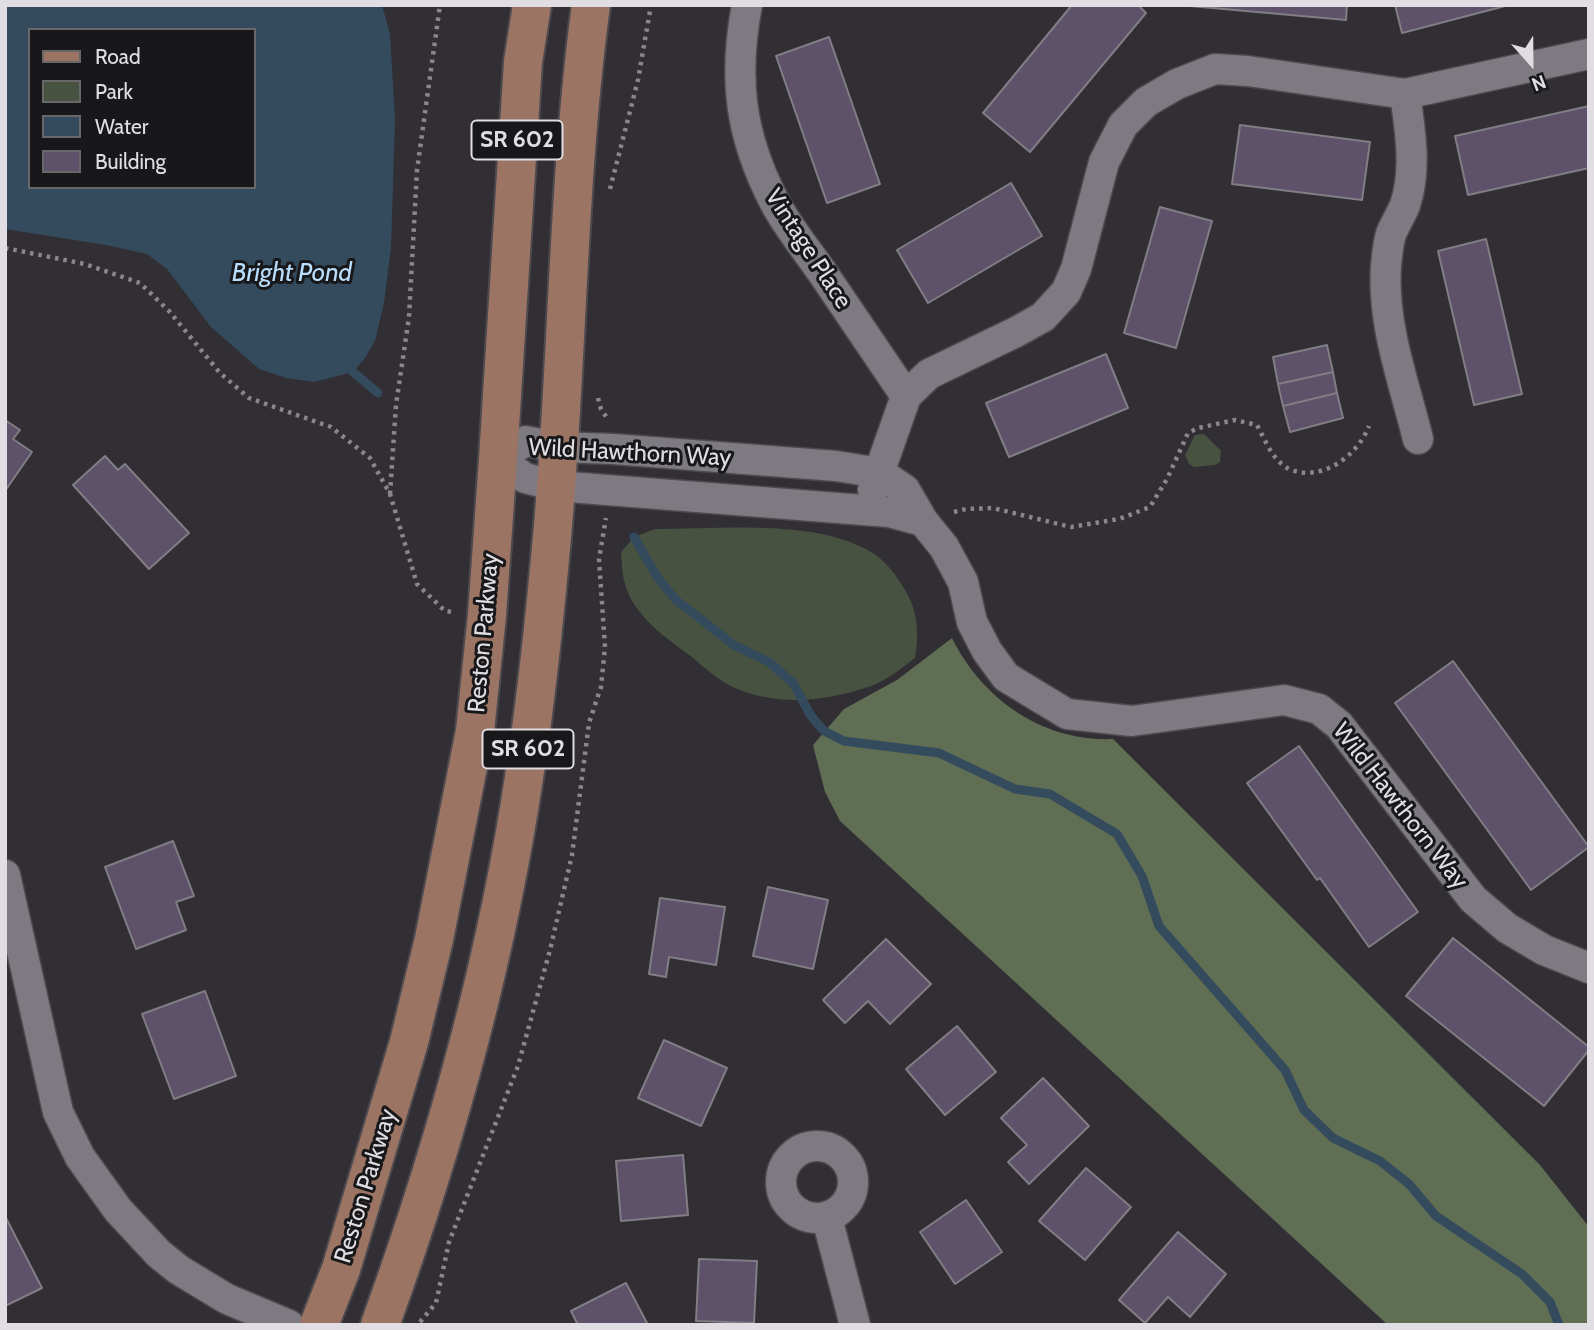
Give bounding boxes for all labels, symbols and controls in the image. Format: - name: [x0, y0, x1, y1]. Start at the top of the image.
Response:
- legend: [28, 28, 256, 189]
- north arrow: [1496, 28, 1566, 98]
- text: Road: [95, 44, 141, 69]
- text: N: [1528, 70, 1549, 96]
- text: Park: [95, 79, 133, 104]
- text: Water: [95, 114, 148, 139]
- road number: SR 602: [472, 120, 562, 160]
- text: Building: [95, 149, 166, 174]
- street label: Vintage Place: [759, 184, 857, 314]
- water label: Bright Pond: [232, 257, 352, 289]
- street label: Wild Hawthorn Way: [528, 433, 732, 473]
- street label: Reston Parkway: [463, 552, 505, 714]
- street label: Wild Hawthorn Way: [1326, 717, 1474, 895]
- road number: SR 602: [482, 730, 574, 768]
- street label: Reston Parkway: [329, 1105, 403, 1267]

